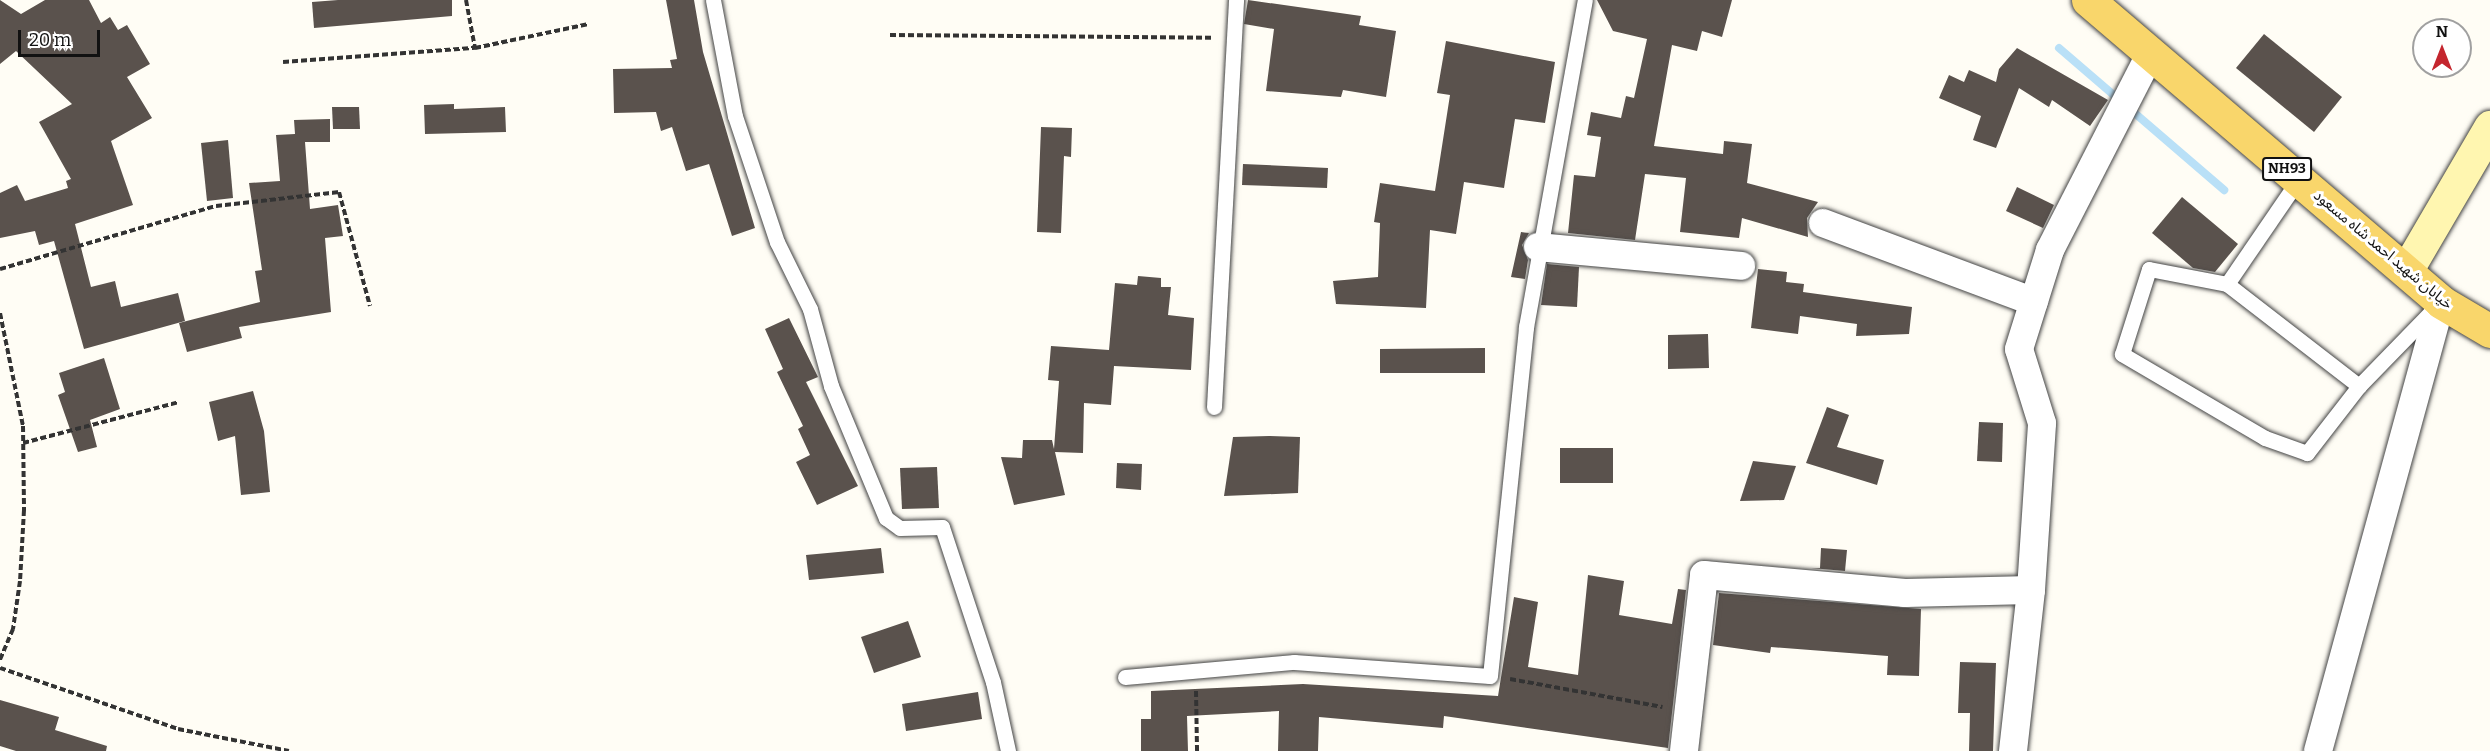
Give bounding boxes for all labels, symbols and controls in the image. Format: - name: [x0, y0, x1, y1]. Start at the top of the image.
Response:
- scale bar: [21, 18, 104, 56]
- north arrow: [2412, 18, 2472, 78]
- text: N: [2436, 22, 2448, 41]
- text: 20 m: [29, 29, 71, 51]
- road number: NH93: [2262, 158, 2312, 180]
- street label: خیابان شهید احمد شاه مسعود: [2310, 186, 2456, 314]

